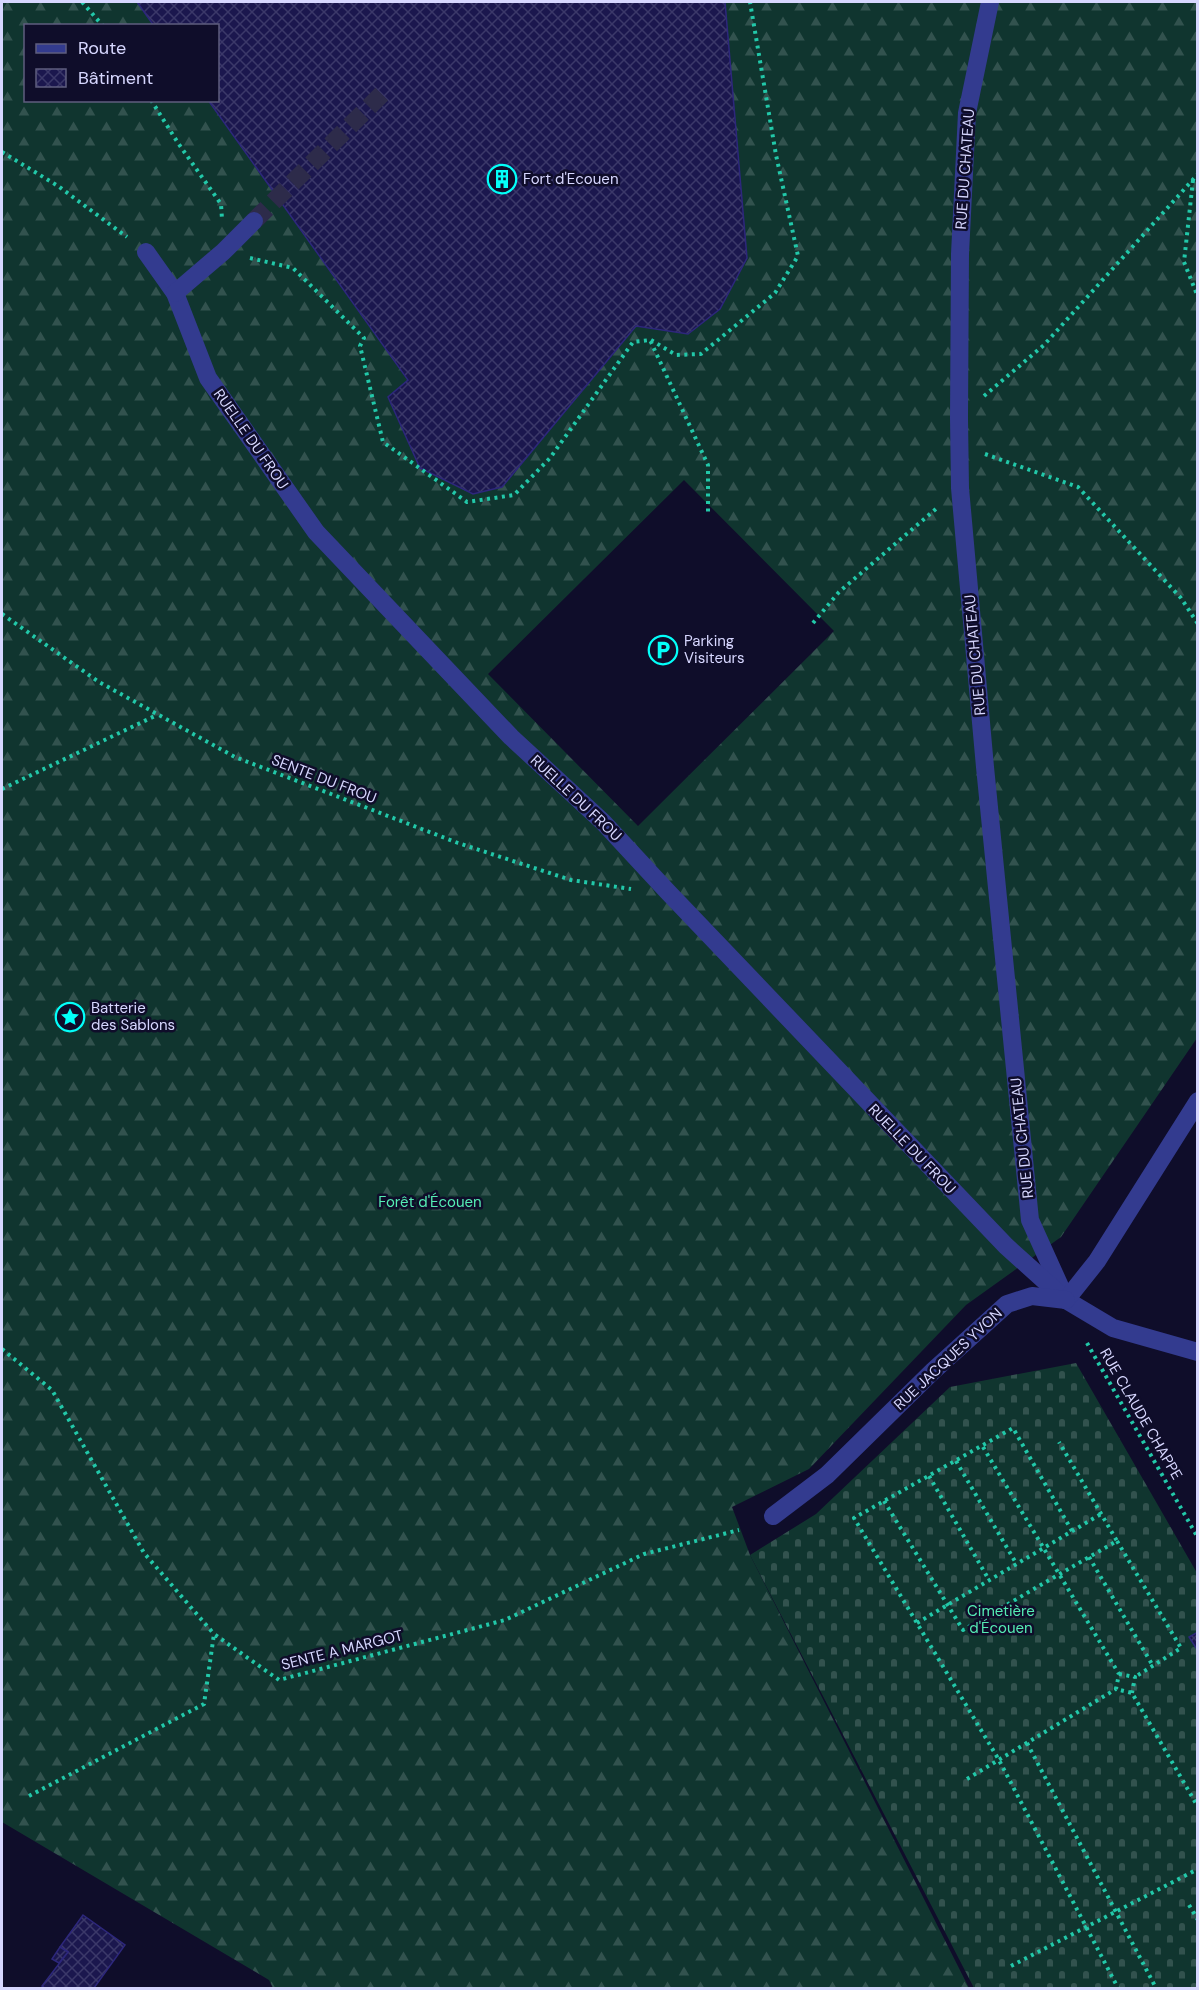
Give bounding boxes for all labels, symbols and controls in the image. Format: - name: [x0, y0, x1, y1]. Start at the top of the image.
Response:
- legend: [24, 24, 219, 102]
- text: Route: [78, 36, 126, 60]
- text: Bâtiment: [78, 66, 153, 90]
- street label: RUE DU CHATEAU: [951, 108, 979, 230]
- building icon: Fort d'Ecouen: [486, 163, 518, 195]
- place label: Fort d'Ecouen: [523, 169, 619, 189]
- street label: RUELLE DU FROU: [209, 385, 293, 493]
- street label: RUE DU CHATEAU: [960, 594, 990, 716]
- place label: Parking Visiteurs: [684, 631, 745, 668]
- parking icon: Parking Visiteurs: [647, 634, 679, 666]
- street label: SENTE DU FROU: [269, 750, 379, 808]
- street label: RUELLE DU FROU: [526, 750, 626, 846]
- place label: Batterie des Sablons: [91, 998, 175, 1035]
- place icon: Batterie des Sablons: [54, 1001, 86, 1033]
- street label: RUE DU CHATEAU: [1006, 1077, 1038, 1199]
- street label: RUELLE DU FROU: [864, 1100, 960, 1198]
- park label: Forêt d'Écouen: [378, 1192, 482, 1212]
- street label: RUE JACQUES YVON: [890, 1304, 1006, 1414]
- street label: RUE CLAUDE CHAPPE: [1095, 1345, 1187, 1483]
- park label: Cimetière d'Écouen: [967, 1601, 1035, 1638]
- street label: SENTE A MARGOT: [279, 1625, 405, 1675]

